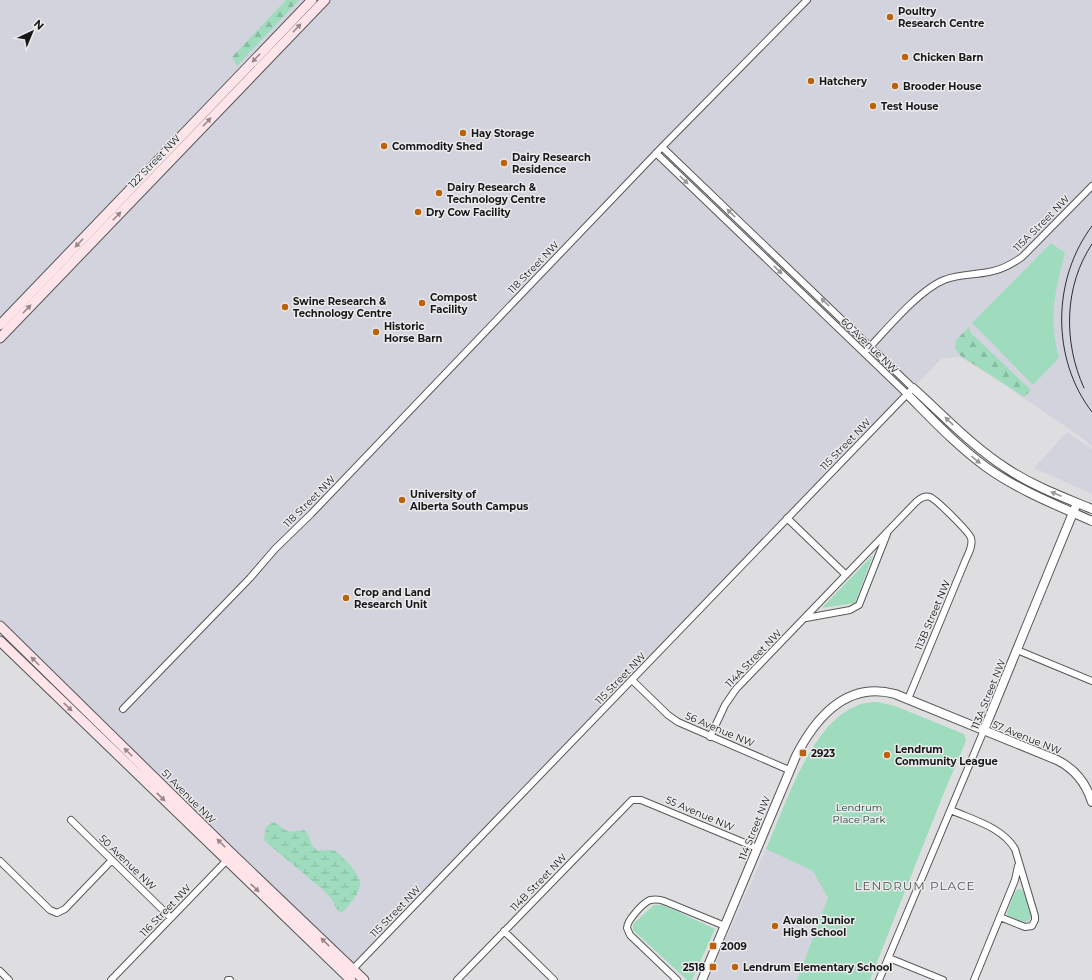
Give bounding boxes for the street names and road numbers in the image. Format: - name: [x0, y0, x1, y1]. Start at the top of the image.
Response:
- street label: 122 Street NW: [126, 132, 183, 191]
- street label: 115A Street NW: [1010, 192, 1072, 254]
- street label: 118 Street NW: [505, 238, 562, 296]
- street label: 60 Avenue NW: [838, 315, 901, 376]
- street label: 115 Street NW: [817, 416, 873, 473]
- street label: 118 Street NW: [281, 473, 338, 530]
- street label: 113B Street NW: [912, 578, 953, 652]
- street label: 114A Street NW: [722, 627, 784, 690]
- street label: 115 Street NW: [592, 650, 648, 707]
- street label: 113A Street NW: [968, 657, 1008, 731]
- street label: 56 Avenue NW: [683, 709, 756, 750]
- street label: 57 Avenue NW: [990, 718, 1063, 757]
- street label: 51 Avenue NW: [159, 767, 218, 826]
- street label: 55 Avenue NW: [664, 793, 736, 834]
- street label: 114 Street NW: [736, 794, 773, 862]
- street label: 50 Avenue NW: [96, 832, 159, 893]
- street label: 114B Street NW: [507, 851, 569, 914]
- street label: 116 Street NW: [137, 881, 194, 939]
- street label: 115 Street NW: [367, 883, 423, 940]

